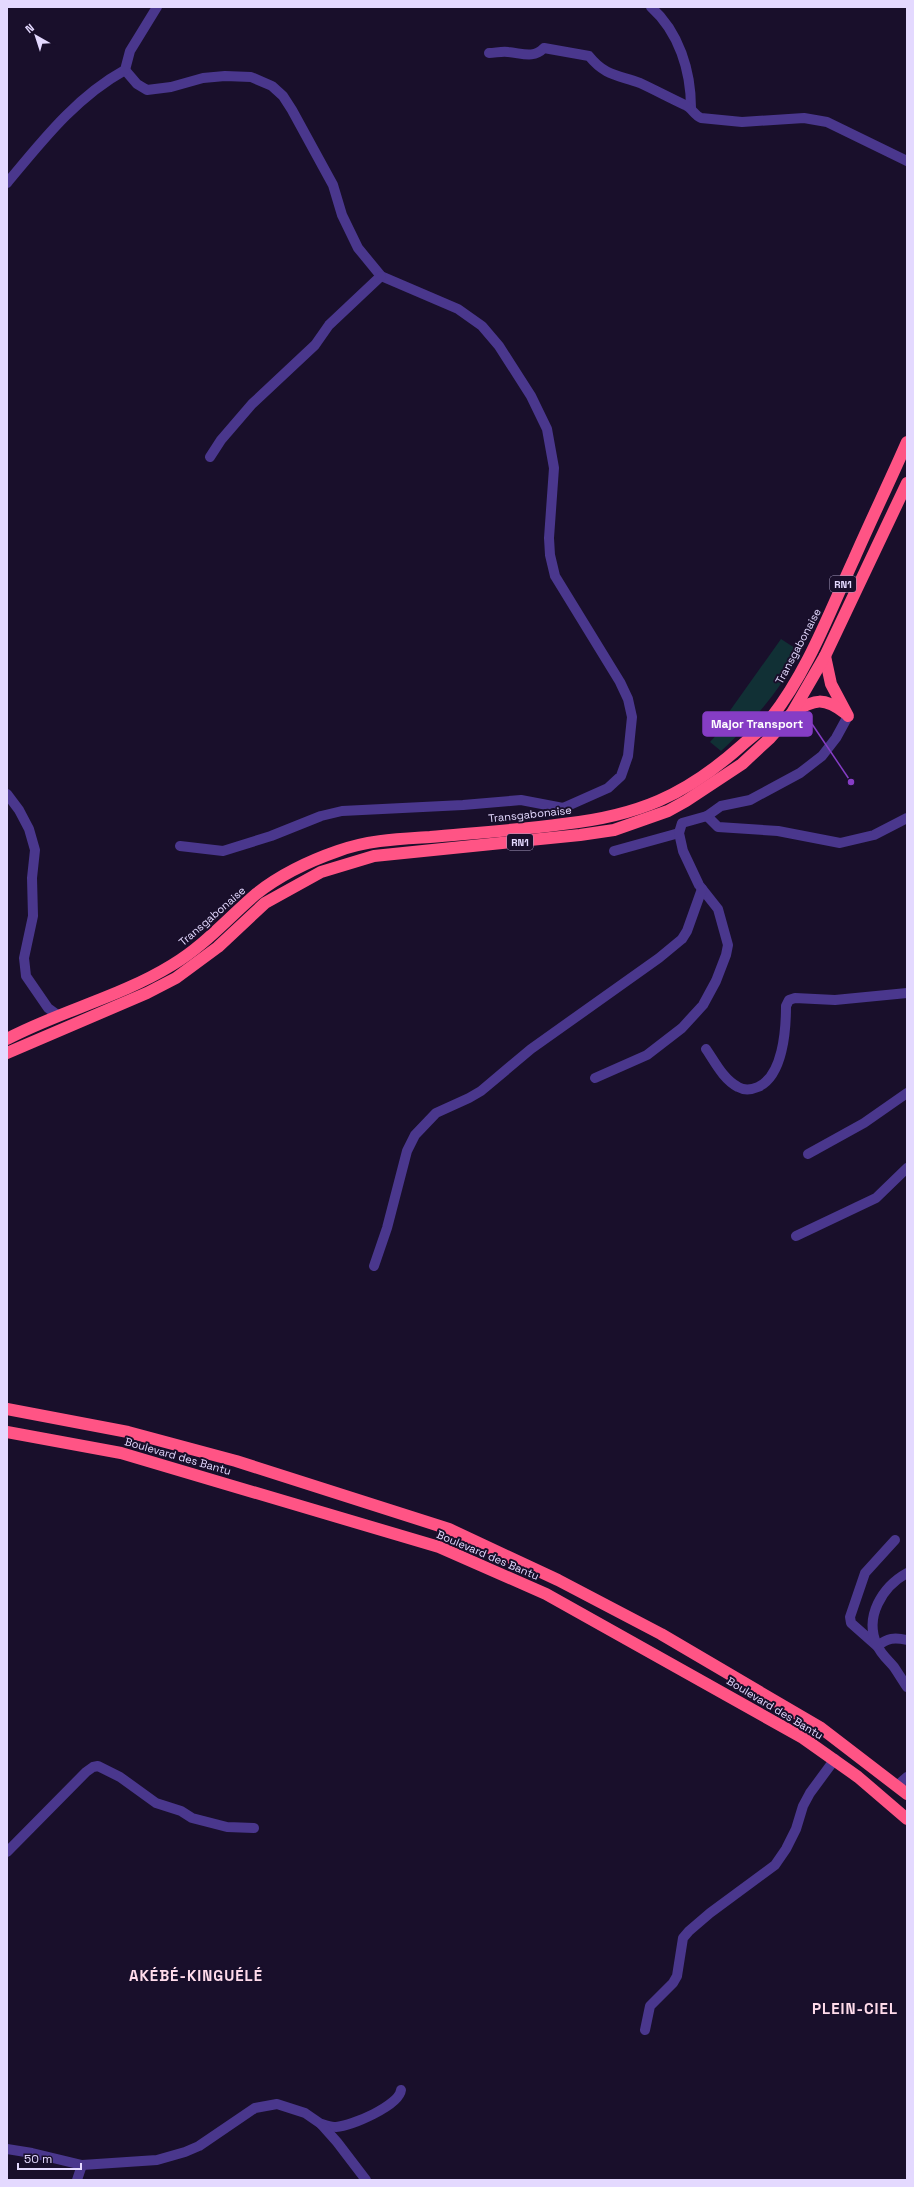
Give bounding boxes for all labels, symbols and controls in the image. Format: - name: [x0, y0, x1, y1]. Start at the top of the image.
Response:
- north arrow: [16, 16, 56, 56]
- text: N: [22, 20, 37, 36]
- road number: RN1: [830, 576, 856, 592]
- street label: Transgabonaise: [772, 606, 824, 686]
- callout: Major Transport: [703, 712, 812, 736]
- text: Major Transport: [711, 716, 803, 732]
- street label: Transgabonaise: [488, 803, 572, 825]
- road number: RN1: [507, 834, 533, 850]
- street label: Transgabonaise: [176, 883, 248, 949]
- street label: Boulevard des Bantu: [123, 1434, 233, 1478]
- street label: Boulevard des Bantu: [435, 1527, 541, 1583]
- street label: Boulevard des Bantu: [724, 1674, 826, 1742]
- district label: AKÉBÉ-KINGUÉLÉ: [129, 1966, 263, 1985]
- district label: PLEIN-CIEL: [812, 1999, 898, 2018]
- scale bar: [18, 2145, 81, 2171]
- text: 50 m: [24, 2151, 52, 2167]

